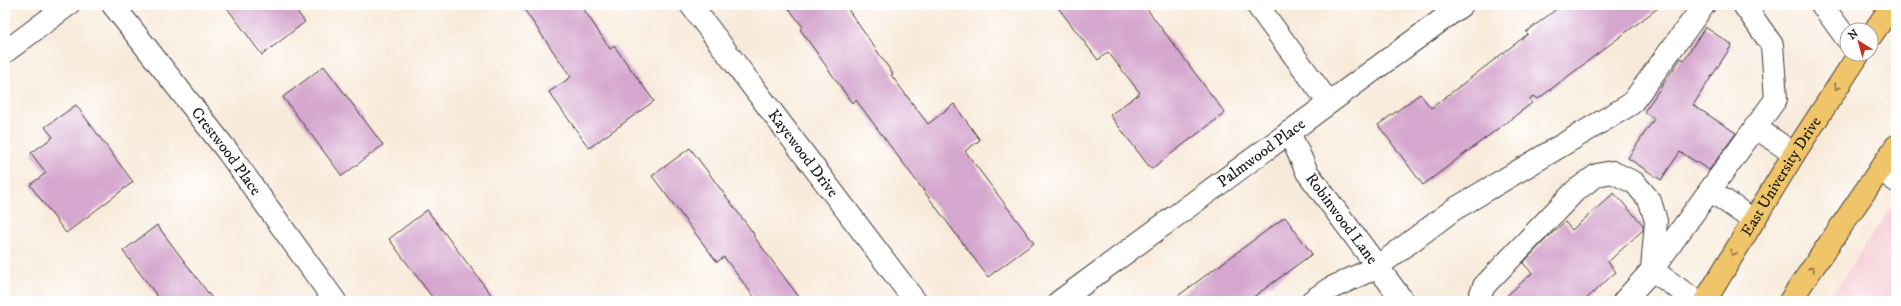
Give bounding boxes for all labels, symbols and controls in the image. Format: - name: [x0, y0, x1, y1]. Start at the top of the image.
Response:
- north arrow: [1839, 22, 1879, 62]
- text: N: [1846, 27, 1861, 43]
- one-way arrow: [1835, 83, 1842, 90]
- street label: Crestwood Place: [187, 103, 266, 200]
- street label: Kayewood Drive: [764, 105, 843, 202]
- street label: East University Drive: [1736, 112, 1826, 240]
- street label: Palmwood Place: [1213, 114, 1310, 192]
- street label: Robinwood Lane: [1301, 169, 1382, 269]
- one-way arrow: [1731, 249, 1738, 256]
- one-way arrow: [1807, 266, 1815, 273]

